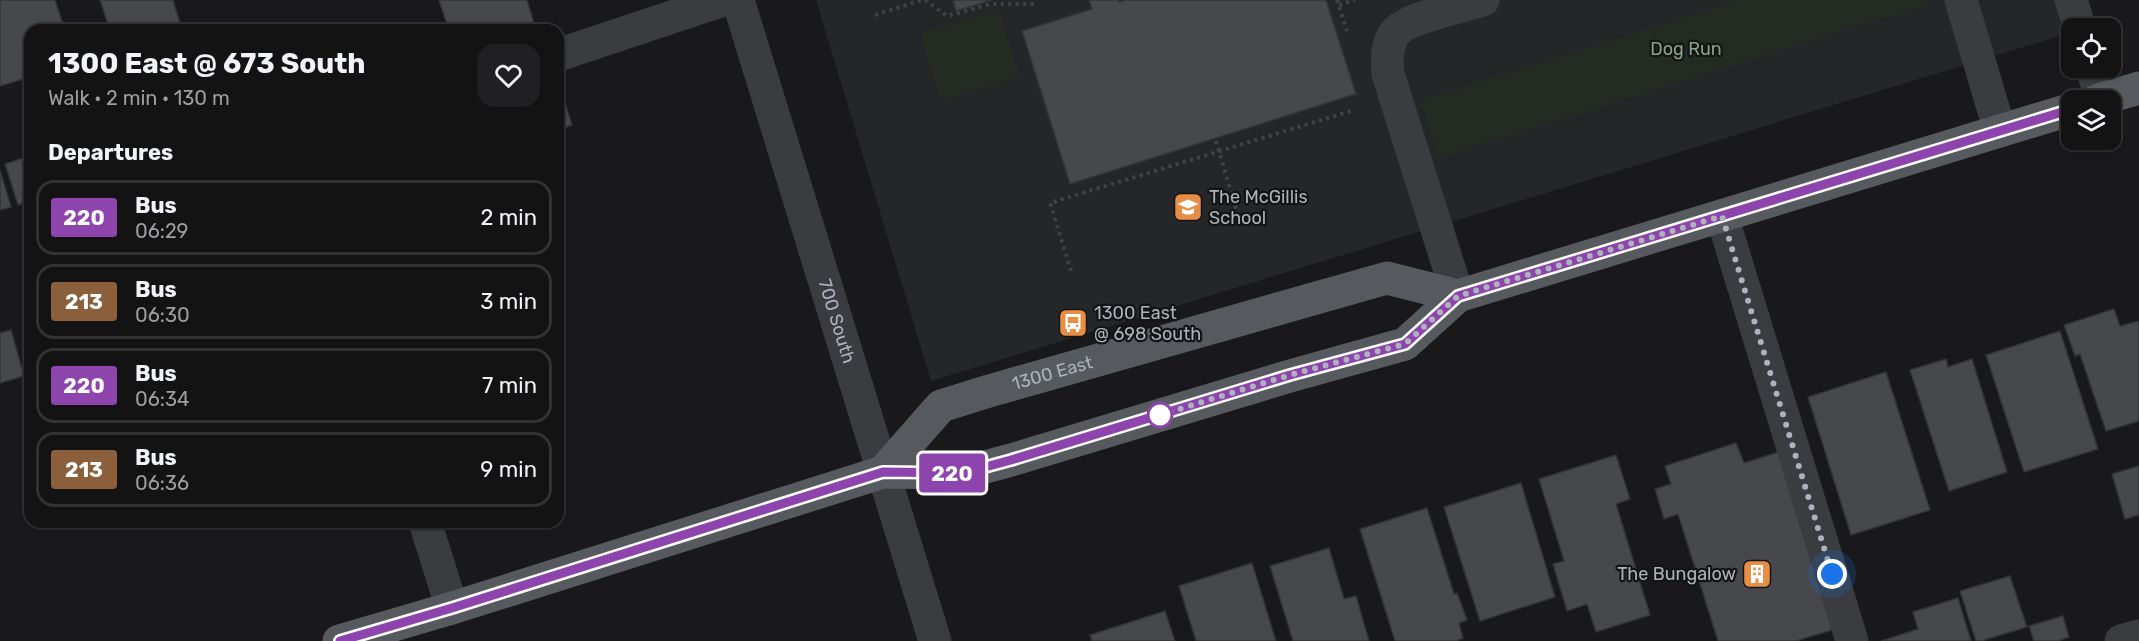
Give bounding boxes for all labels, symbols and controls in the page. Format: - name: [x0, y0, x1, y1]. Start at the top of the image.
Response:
- map controls: [2061, 18, 2121, 150]
- button: locate: [2061, 18, 2121, 78]
- park label: Dog Run: [1650, 38, 1722, 60]
- button: heart: [477, 44, 540, 107]
- text: 1300 East @ 673 South: [48, 47, 366, 80]
- text: Walk · 2 min · 130 m: [48, 86, 230, 110]
- button: layers: [2061, 90, 2121, 150]
- text: Departures: [48, 139, 173, 166]
- place label: The McGillis School: [1209, 186, 1308, 229]
- school or university icon: The McGillis School: [1172, 191, 1204, 223]
- text: Bus: [135, 192, 177, 219]
- text: 2 min: [480, 204, 537, 231]
- text: 220: [63, 205, 105, 230]
- text: 06:29: [135, 219, 188, 243]
- text: Bus: [135, 276, 177, 303]
- street label: 700 South: [813, 276, 860, 366]
- text: 3 min: [480, 288, 537, 315]
- text: 213: [65, 289, 103, 314]
- place label: 1300 East @ 698 South: [1094, 302, 1201, 345]
- text: 06:30: [135, 303, 190, 327]
- bus stop icon: 1300 East @ 698 South: [1057, 307, 1089, 339]
- street label: 1300 East: [1009, 351, 1095, 395]
- text: Bus: [135, 360, 177, 387]
- text: 7 min: [482, 372, 537, 399]
- text: 220: [63, 373, 105, 398]
- text: 06:34: [135, 387, 189, 411]
- unlabelled marker: [1147, 402, 1173, 428]
- text: Bus: [135, 444, 177, 471]
- line badge: 220: [918, 454, 986, 492]
- text: 9 min: [480, 456, 537, 483]
- text: 213: [65, 457, 103, 482]
- text: 220: [931, 461, 973, 486]
- text: 06:36: [135, 471, 189, 495]
- building icon: The Bungalow: [1741, 558, 1773, 590]
- your location: [1817, 559, 1847, 589]
- place label: The Bungalow: [1617, 563, 1736, 585]

